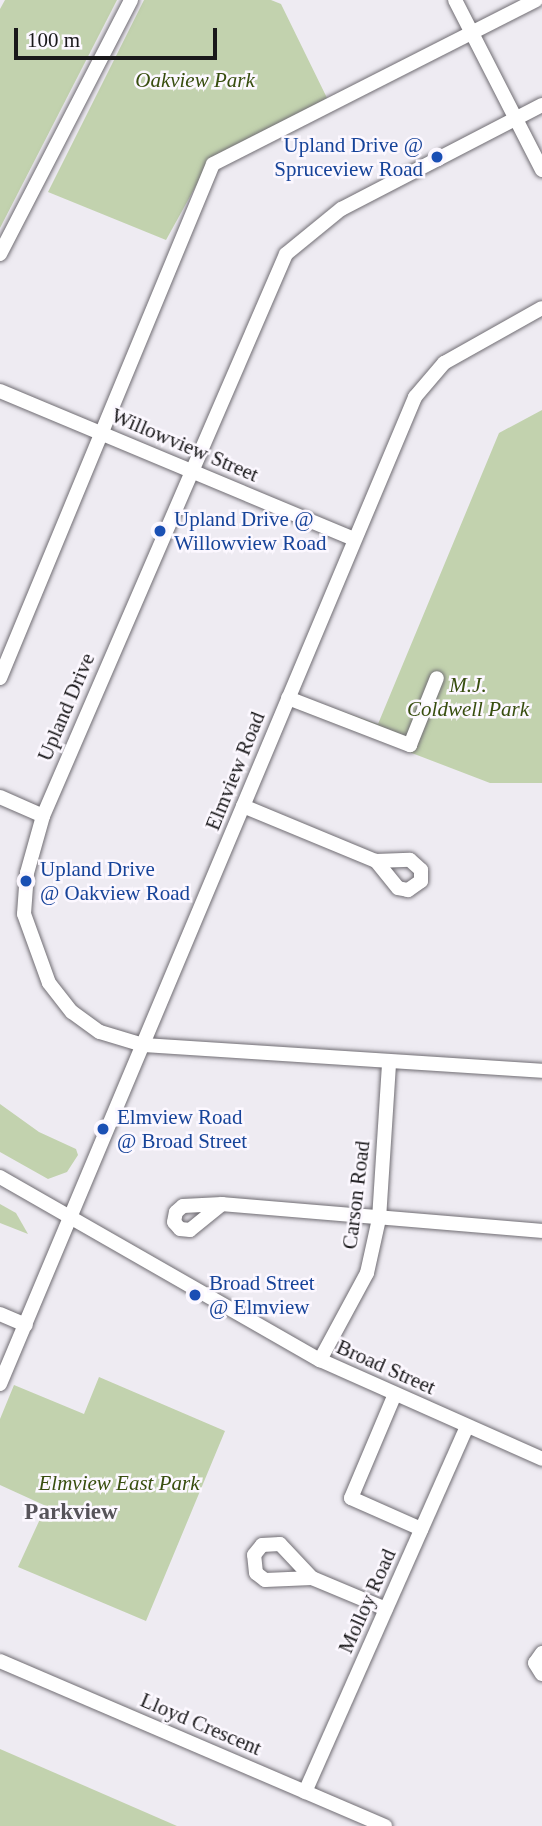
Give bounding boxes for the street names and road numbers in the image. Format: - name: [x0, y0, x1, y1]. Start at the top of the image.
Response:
- street label: Willowview Street: [108, 403, 262, 487]
- street label: Upland Drive: [32, 649, 100, 765]
- street label: Elmview Road: [200, 708, 270, 834]
- street label: Carson Road: [337, 1139, 375, 1251]
- street label: Broad Street: [333, 1334, 439, 1400]
- street label: Molloy Road: [333, 1545, 401, 1657]
- street label: Lloyd Crescent: [137, 1687, 265, 1761]

